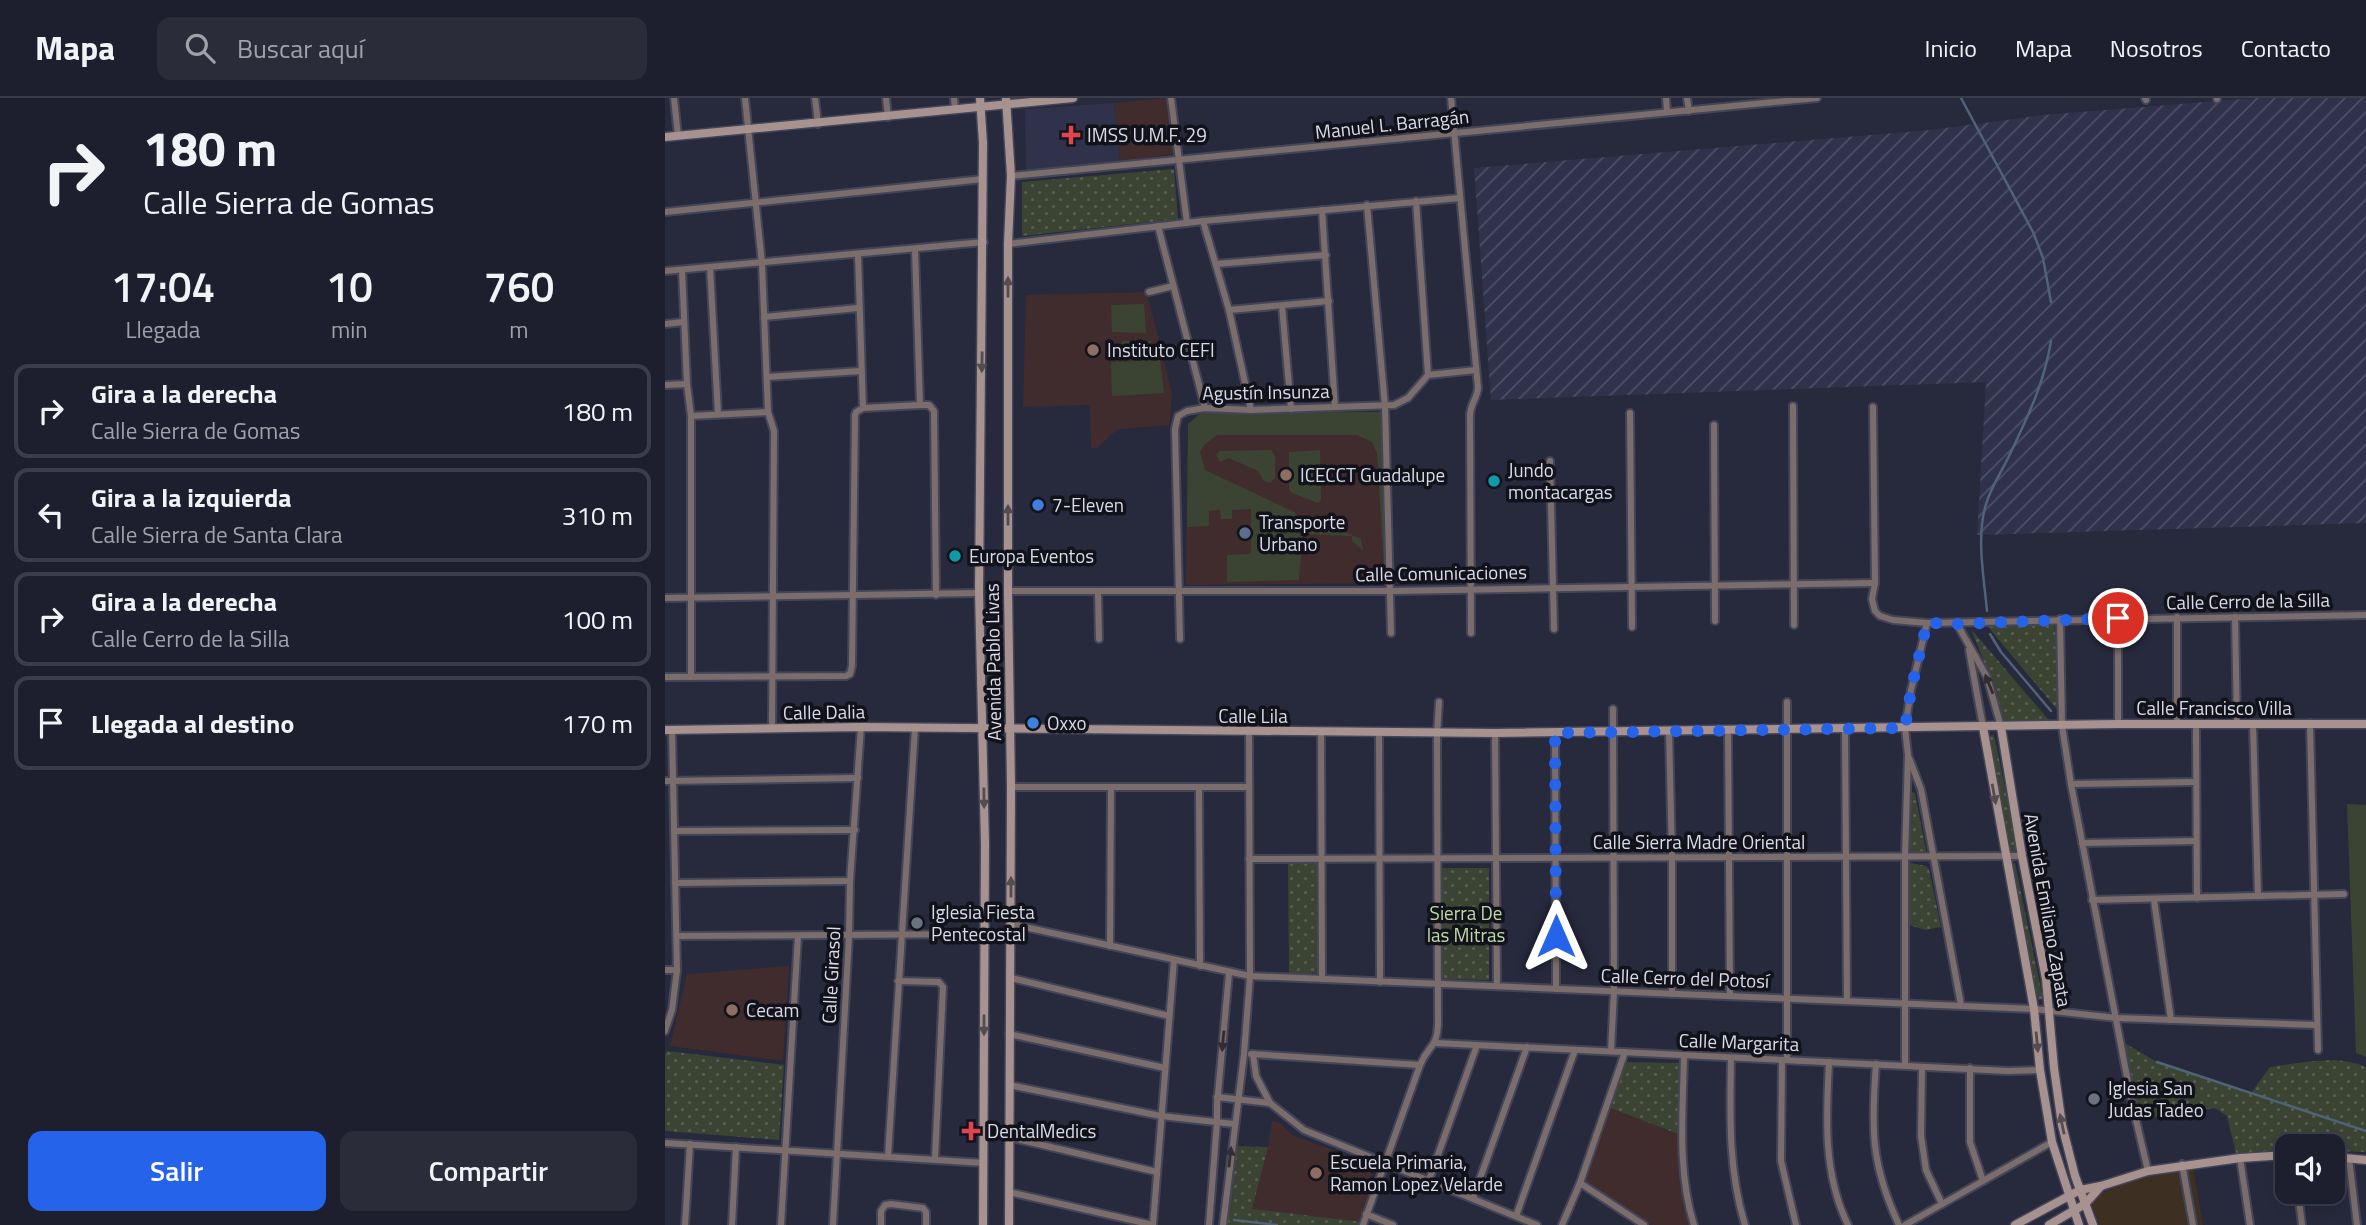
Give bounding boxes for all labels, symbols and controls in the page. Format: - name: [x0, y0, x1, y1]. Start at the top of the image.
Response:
- search box: [157, 17, 647, 80]
- text: Mapa: [35, 23, 115, 73]
- icon: search: [181, 29, 219, 67]
- text: Buscar aquí: [237, 29, 364, 68]
- text: Inicio: [1925, 30, 1977, 66]
- text: Mapa: [2015, 30, 2072, 66]
- text: Nosotros: [2110, 30, 2203, 66]
- text: Contacto: [2241, 30, 2331, 66]
- street label: Manuel L. Barragán: [1314, 101, 1470, 146]
- text: 180 m: [143, 110, 277, 185]
- place label: IMSS U.M.F. 29: [1087, 120, 1207, 149]
- marker: IMSS U.M.F. 29: [1061, 125, 1081, 145]
- icon: right: [28, 126, 119, 217]
- text: Calle Sierra de Gomas: [143, 178, 435, 226]
- text: 17:04: [111, 254, 215, 318]
- text: 10: [326, 254, 373, 318]
- text: 760: [484, 254, 554, 318]
- one-way arrow: [1002, 276, 1014, 298]
- text: Llegada: [125, 312, 200, 347]
- text: min: [331, 312, 368, 347]
- text: m: [509, 312, 529, 347]
- place label: Instituto CEFI: [1107, 335, 1215, 364]
- marker: Instituto CEFI: [1085, 342, 1101, 358]
- one-way arrow: [976, 351, 988, 373]
- text: Gira a la derecha: [91, 374, 277, 413]
- street label: Agustín Insunza: [1202, 376, 1330, 407]
- icon: right: [32, 392, 70, 430]
- text: 180 m: [562, 392, 633, 431]
- text: Calle Sierra de Gomas: [91, 413, 301, 448]
- place label: Jundo montacargas: [1508, 455, 1613, 506]
- place label: ICECCT Guadalupe: [1300, 460, 1445, 489]
- marker: ICECCT Guadalupe: [1278, 467, 1294, 483]
- marker: Jundo montacargas: [1486, 473, 1502, 489]
- text: Gira a la izquierda: [91, 478, 292, 517]
- place label: 7-Eleven: [1052, 490, 1124, 519]
- icon: left: [32, 496, 70, 534]
- text: 310 m: [562, 496, 633, 535]
- marker: 7-Eleven: [1030, 497, 1046, 513]
- one-way arrow: [1002, 503, 1014, 525]
- place label: Transporte Urbano: [1259, 507, 1345, 558]
- text: Calle Sierra de Santa Clara: [91, 517, 343, 552]
- marker: Transporte Urbano: [1237, 525, 1253, 541]
- place label: Europa Eventos: [969, 541, 1094, 570]
- marker: Europa Eventos: [947, 548, 963, 564]
- street label: Calle Comunicaciones: [1355, 556, 1527, 588]
- text: Gira a la derecha: [91, 582, 277, 621]
- street label: Avenida Pablo Livas: [977, 583, 1008, 741]
- street label: Calle Cerro de la Silla: [2166, 585, 2331, 616]
- pin: [2088, 588, 2148, 648]
- icon: arrive: [2099, 599, 2137, 637]
- icon: right: [32, 600, 70, 638]
- text: 100 m: [562, 600, 633, 639]
- text: Calle Cerro de la Silla: [91, 621, 290, 656]
- one-way arrow: [1984, 673, 1995, 694]
- street label: Calle Francisco Villa: [2136, 693, 2292, 722]
- street label: Calle Dalia: [783, 696, 866, 727]
- street label: Calle Lila: [1218, 701, 1288, 730]
- icon: arrive: [32, 704, 70, 742]
- text: Llegada al destino: [91, 704, 294, 743]
- text: 170 m: [562, 704, 633, 743]
- place label: Oxxo: [1047, 708, 1087, 737]
- marker: Oxxo: [1025, 715, 1041, 731]
- one-way arrow: [1989, 783, 2000, 805]
- one-way arrow: [978, 787, 990, 809]
- street label: Avenida Emiliano Zapata: [2017, 811, 2080, 1009]
- street label: Calle Sierra Madre Oriental: [1593, 827, 1805, 856]
- one-way arrow: [1005, 876, 1017, 898]
- place label: Iglesia Fiesta Pentecostal: [931, 897, 1035, 948]
- park label: Sierra De las Mitras: [1427, 898, 1505, 949]
- position arrow: [1519, 899, 1593, 973]
- marker: Iglesia Fiesta Pentecostal: [909, 915, 925, 931]
- street label: Calle Girasol: [813, 925, 848, 1024]
- street label: Calle Cerro del Potosí: [1600, 960, 1771, 995]
- place label: Cecam: [746, 995, 799, 1024]
- marker: Cecam: [724, 1002, 740, 1018]
- one-way arrow: [978, 1015, 990, 1037]
- street label: Calle Margarita: [1678, 1025, 1800, 1058]
- one-way arrow: [1217, 1030, 1228, 1052]
- one-way arrow: [2032, 1032, 2043, 1054]
- place label: Iglesia San Judas Tadeo: [2108, 1073, 2204, 1124]
- marker: Iglesia San Judas Tadeo: [2086, 1091, 2102, 1107]
- one-way arrow: [2057, 1113, 2068, 1135]
- place label: DentalMedics: [987, 1116, 1097, 1145]
- marker: DentalMedics: [961, 1121, 981, 1141]
- button: Salir: [28, 1131, 326, 1211]
- button: Compartir: [340, 1131, 637, 1211]
- map controls: [2275, 1134, 2345, 1204]
- button: sound: [2275, 1134, 2345, 1204]
- one-way arrow: [1225, 1146, 1236, 1168]
- place label: Escuela Primaria, Ramon Lopez Velarde: [1330, 1147, 1503, 1198]
- marker: Escuela Primaria, Ramon Lopez Velarde: [1308, 1165, 1324, 1181]

